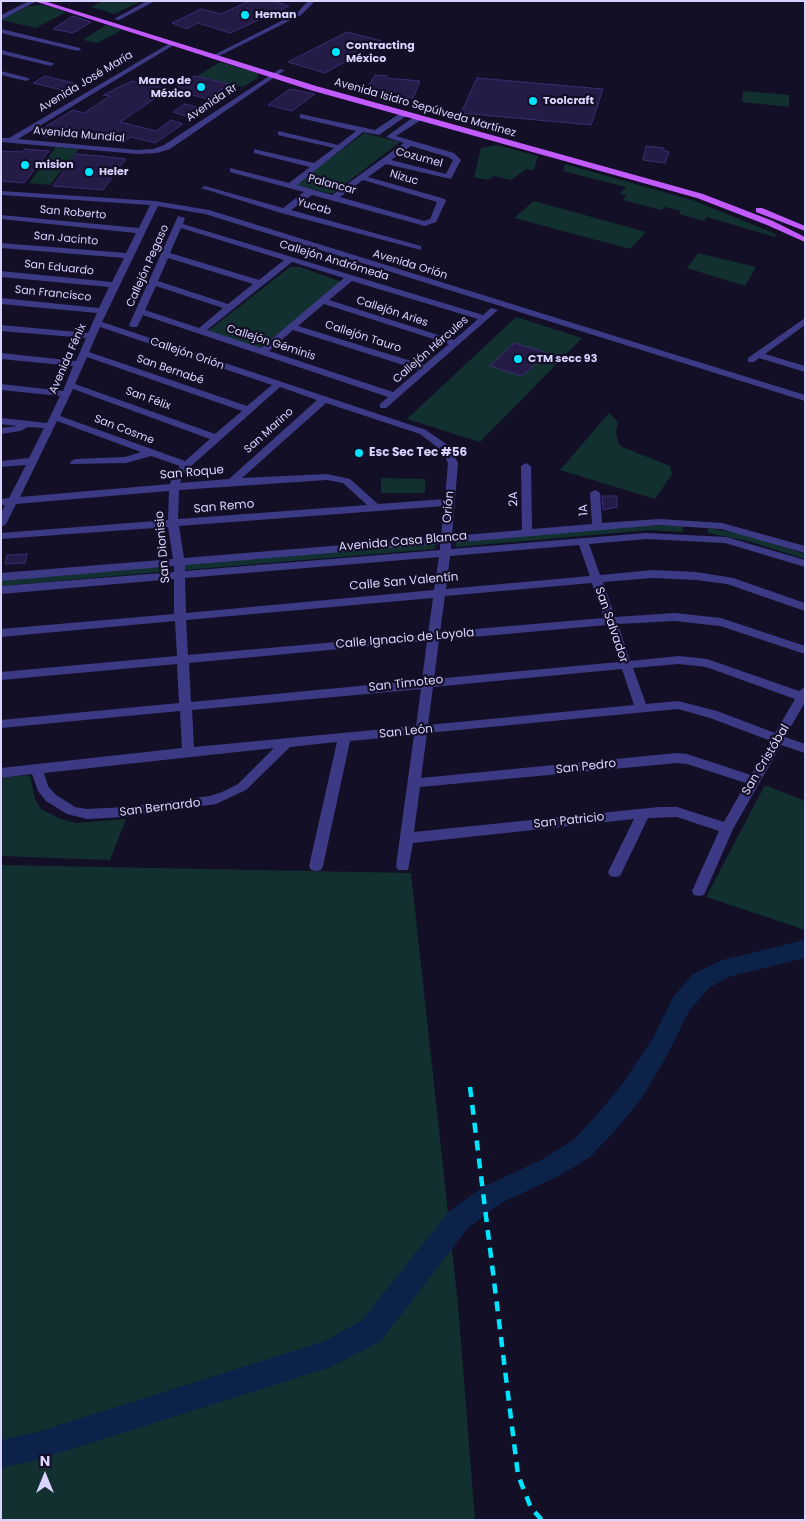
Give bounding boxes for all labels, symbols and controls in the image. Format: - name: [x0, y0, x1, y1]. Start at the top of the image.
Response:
- place label: Heman: [255, 8, 296, 22]
- marker: Heman: [239, 9, 251, 21]
- place label: Contracting México: [346, 39, 415, 65]
- marker: Contracting México: [330, 46, 342, 58]
- street label: Avenida José María: [37, 49, 135, 115]
- place label: Marco de México: [138, 74, 191, 100]
- street label: Avenida Isidro Sepúlveda Martínez: [333, 76, 517, 140]
- street label: Avenida Rr: [184, 81, 240, 125]
- marker: Marco de México: [195, 81, 207, 93]
- place label: Toolcraft: [543, 94, 594, 108]
- marker: Toolcraft: [527, 95, 539, 107]
- street label: Avenida Mundial: [33, 124, 125, 146]
- street label: Cozumel: [394, 145, 444, 171]
- place label: mision: [35, 158, 74, 172]
- marker: mision: [19, 159, 31, 171]
- place label: Heler: [99, 165, 129, 179]
- marker: Heler: [83, 166, 95, 178]
- street label: Nizuc: [388, 168, 420, 188]
- street label: Palancar: [307, 172, 357, 198]
- street label: Yucab: [295, 196, 333, 218]
- street label: San Roberto: [39, 204, 107, 222]
- street label: Callejón Pegaso: [124, 223, 172, 309]
- street label: San Jacinto: [33, 230, 99, 248]
- street label: Callejón Andrómeda: [278, 238, 390, 284]
- street label: Avenida Orión: [371, 247, 449, 283]
- street label: San Eduardo: [23, 258, 95, 278]
- street label: San Francisco: [14, 283, 92, 305]
- street label: Callejón Aries: [354, 294, 430, 330]
- street label: Callejón Hércules: [391, 314, 471, 386]
- street label: Callejón Tauro: [323, 318, 403, 356]
- street label: Avenida Fénix: [47, 322, 89, 396]
- street label: Callejón Géminis: [225, 322, 317, 364]
- street label: Callejón Orión: [148, 335, 226, 373]
- street label: San Bernabé: [135, 352, 205, 388]
- place label: CTM secc 93: [528, 352, 597, 366]
- marker: CTM secc 93: [512, 353, 524, 365]
- street label: San Félix: [124, 385, 172, 413]
- street label: San Marino: [242, 405, 296, 457]
- street label: San Cosme: [92, 412, 156, 448]
- place label: Esc Sec Tec #56: [369, 446, 467, 460]
- marker: Esc Sec Tec #56: [353, 447, 365, 459]
- street label: San Roque: [159, 463, 225, 483]
- street label: Orión: [440, 490, 458, 524]
- street label: 2A: [507, 491, 521, 507]
- street label: San Remo: [193, 497, 255, 517]
- street label: 1A: [576, 504, 592, 516]
- street label: San Dionisio: [153, 510, 173, 584]
- street label: Avenida Casa Blanca: [338, 529, 468, 555]
- street label: Calle San Valentín: [349, 570, 459, 594]
- street label: San Salvador: [591, 585, 631, 665]
- street label: Calle Ignacio de Loyola: [335, 626, 475, 652]
- street label: San Timoteo: [368, 673, 444, 695]
- street label: San León: [378, 722, 434, 742]
- street label: San Cristóbal: [739, 722, 793, 798]
- street label: San Pedro: [555, 757, 617, 777]
- street label: San Bernardo: [119, 796, 201, 820]
- street label: San Patricio: [533, 810, 605, 832]
- north arrow: [20, 1451, 70, 1501]
- text: N: [40, 1451, 50, 1471]

